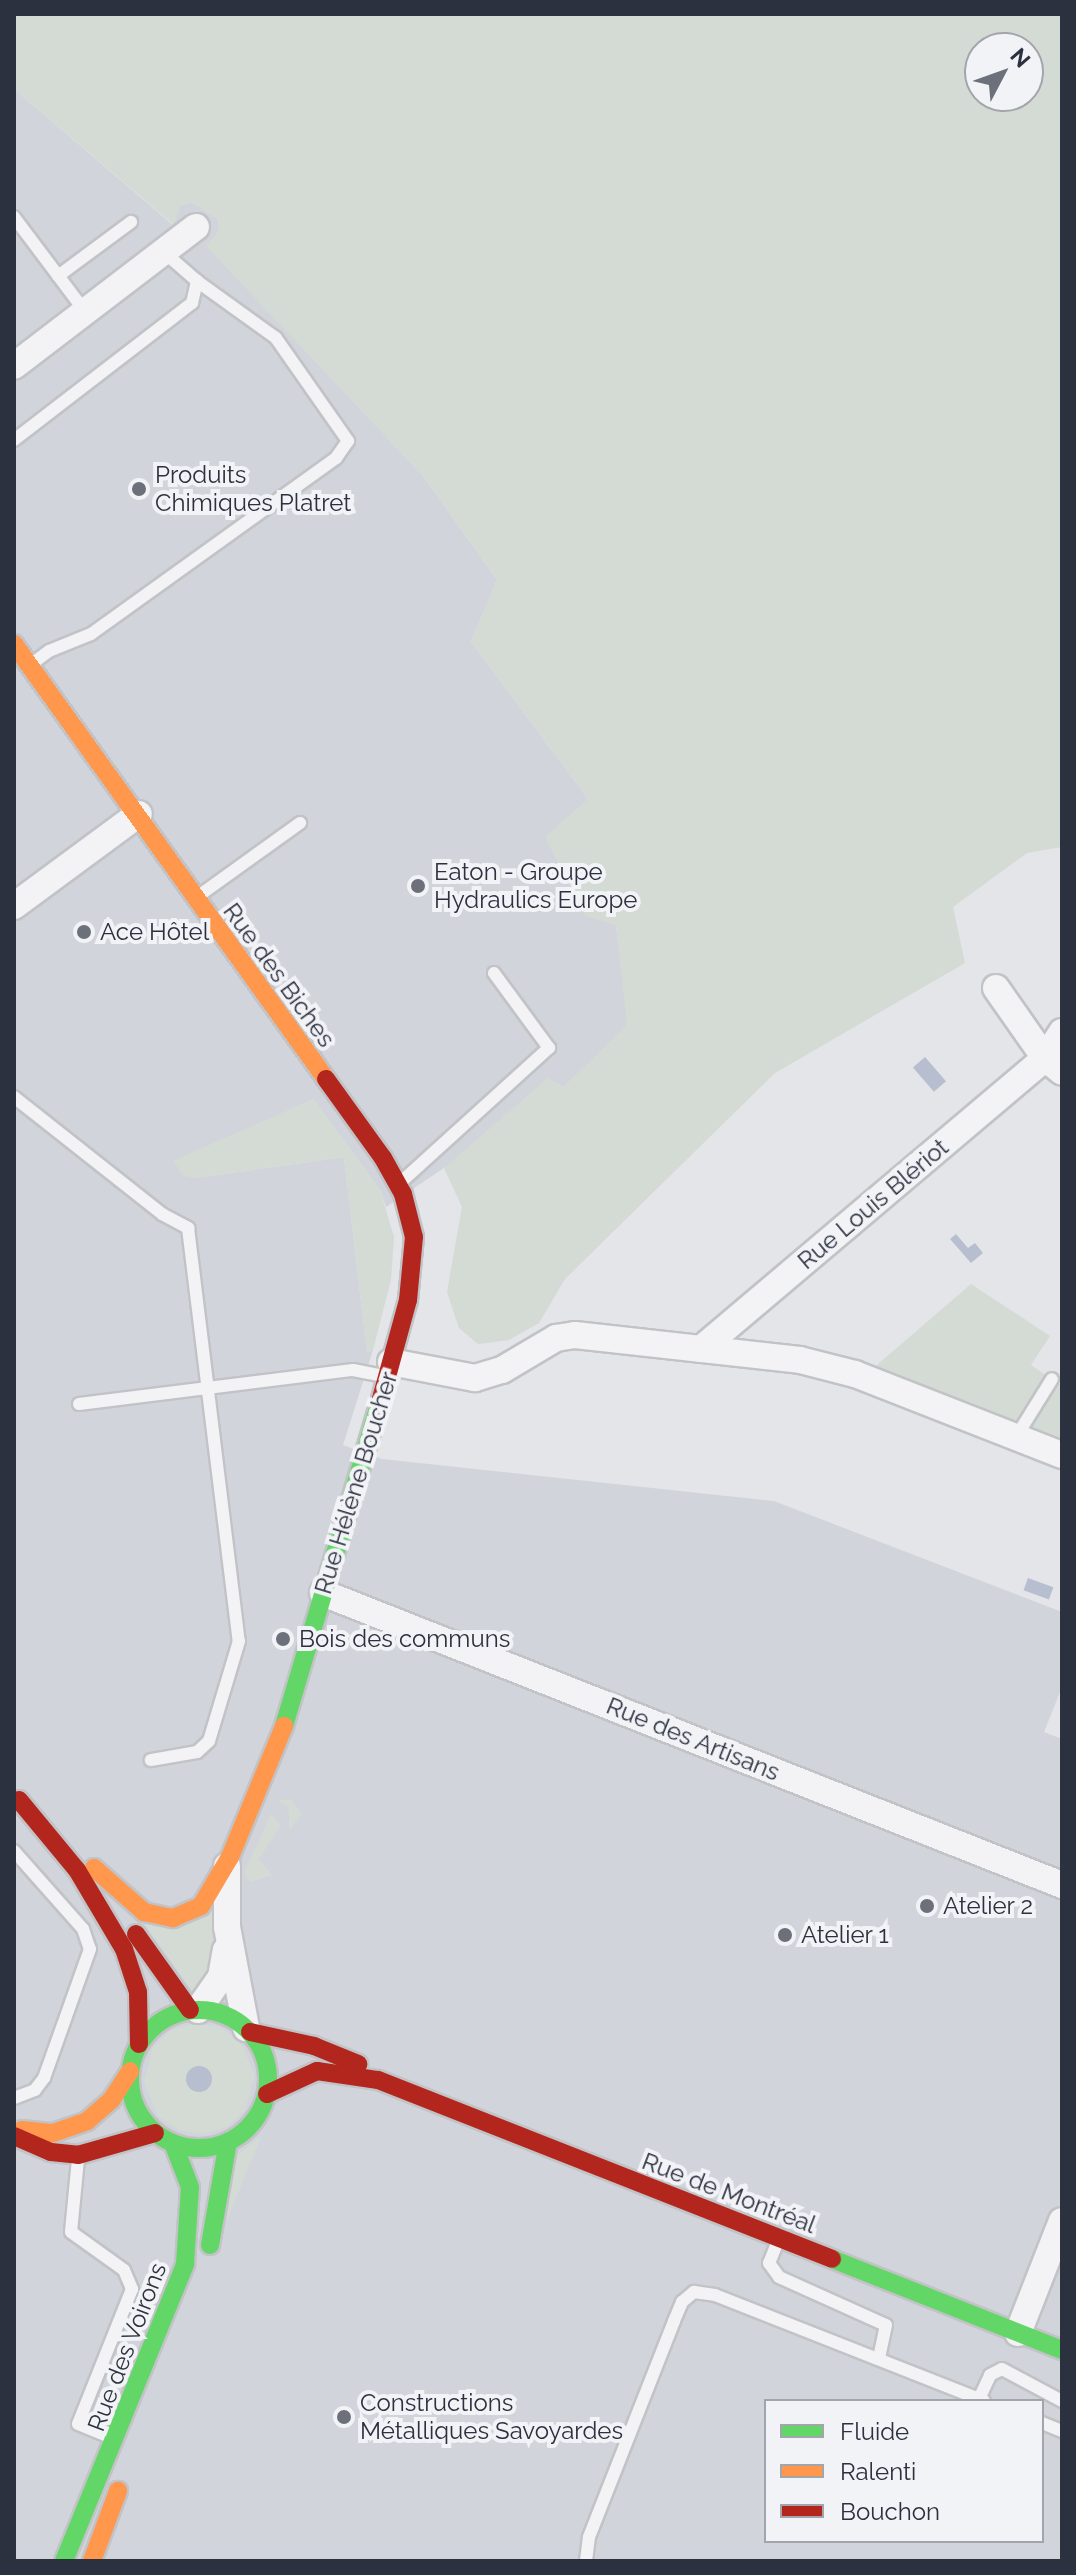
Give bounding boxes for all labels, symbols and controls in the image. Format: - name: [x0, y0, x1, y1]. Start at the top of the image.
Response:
- north arrow: [964, 32, 1044, 112]
- text: N: [1005, 43, 1036, 72]
- place label: Produits Chimiques Platret: [155, 461, 351, 517]
- marker: Produits Chimiques Platret: [130, 480, 148, 498]
- place label: Eaton - Groupe Hydraulics Europe: [434, 858, 637, 914]
- marker: Eaton - Groupe Hydraulics Europe: [409, 877, 427, 895]
- street label: Rue des Biches: [217, 897, 341, 1053]
- place label: Ace Hôtel: [100, 918, 209, 946]
- marker: Ace Hôtel: [75, 923, 93, 941]
- street label: Rue Louis Blériot: [792, 1133, 954, 1275]
- street label: Rue Hélène Boucher: [309, 1369, 403, 1597]
- place label: Bois des communs: [299, 1625, 510, 1653]
- marker: Bois des communs: [274, 1630, 292, 1648]
- street label: Rue des Artisans: [602, 1691, 784, 1787]
- place label: Atelier 2: [943, 1892, 1034, 1920]
- marker: Atelier 2: [918, 1897, 936, 1915]
- place label: Atelier 1: [801, 1921, 889, 1949]
- marker: Atelier 1: [776, 1926, 794, 1944]
- street label: Rue de Montréal: [638, 2147, 820, 2239]
- street label: Rue des Voirons: [82, 2258, 172, 2436]
- place label: Constructions Métalliques Savoyardes: [360, 2389, 623, 2445]
- legend: [764, 2399, 1044, 2543]
- marker: Constructions Métalliques Savoyardes: [335, 2408, 353, 2426]
- text: Fluide: [840, 2417, 909, 2446]
- text: Ralenti: [840, 2457, 916, 2486]
- text: Bouchon: [840, 2497, 940, 2526]

